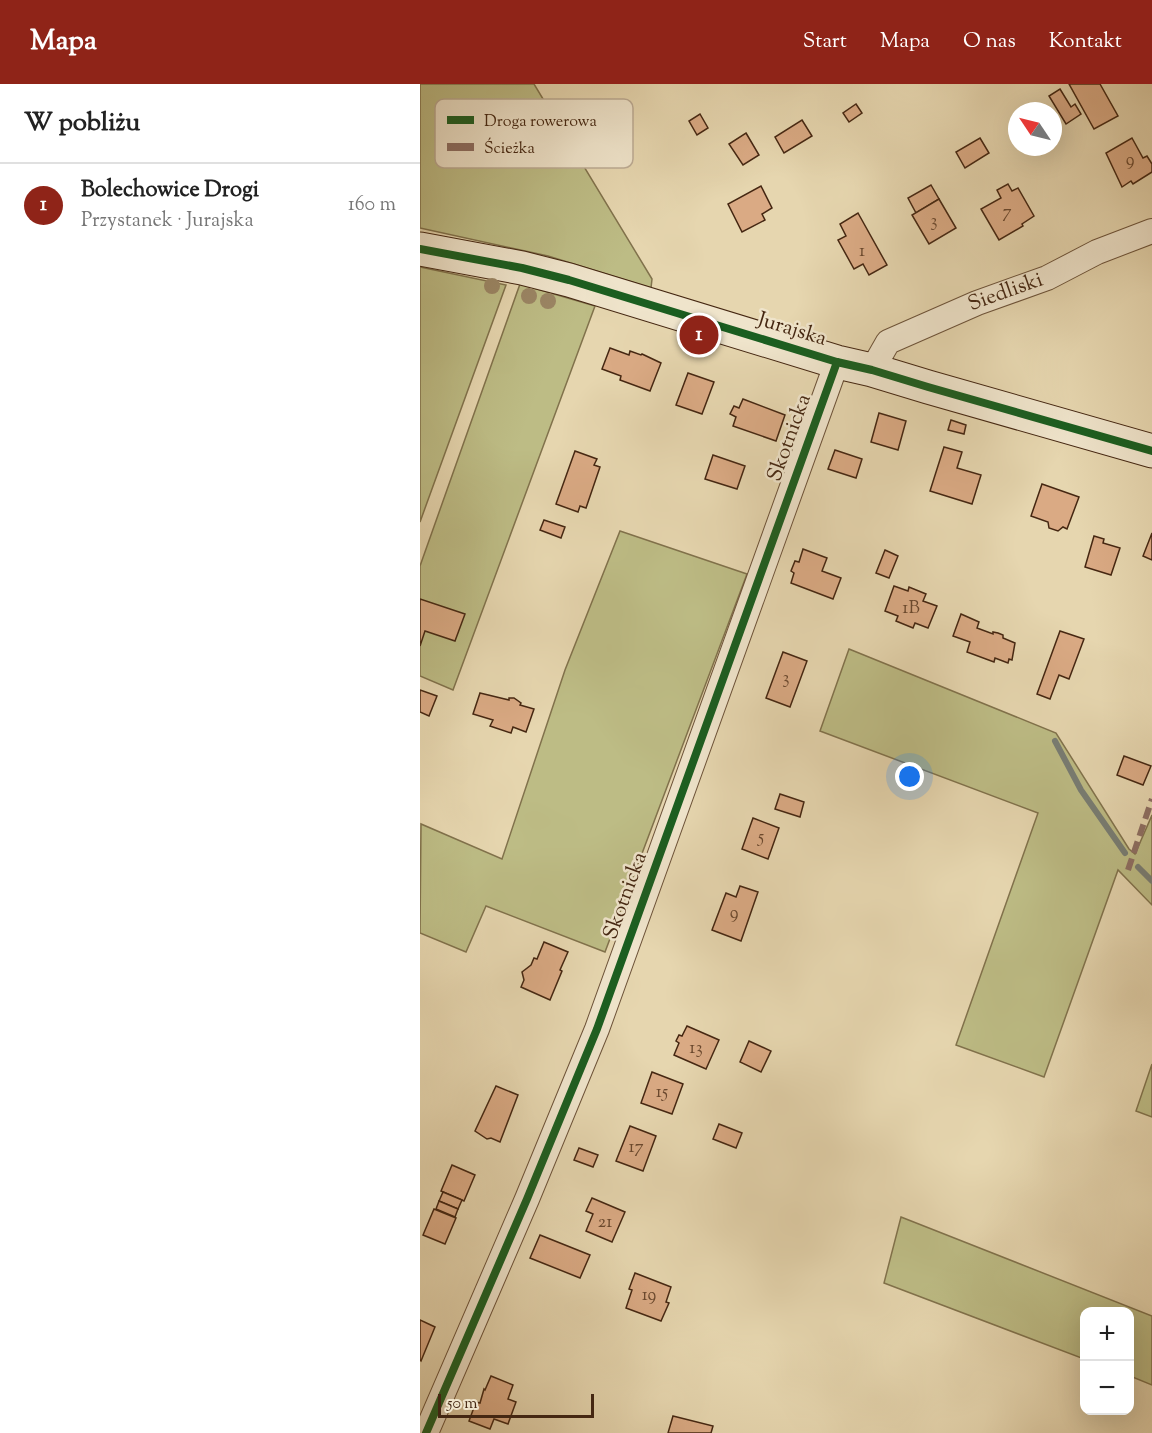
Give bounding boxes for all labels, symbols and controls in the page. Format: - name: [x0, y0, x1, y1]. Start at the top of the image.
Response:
- text: Mapa: [30, 22, 97, 62]
- text: Start: [803, 27, 847, 57]
- text: Mapa: [880, 27, 930, 57]
- text: O nas: [963, 27, 1016, 57]
- text: Kontakt: [1049, 27, 1122, 57]
- legend: [435, 99, 633, 168]
- north arrow: [1008, 102, 1062, 156]
- text: W pobliżu: [24, 105, 140, 142]
- text: Droga rowerowa: [484, 111, 598, 134]
- text: Ścieżka: [484, 137, 535, 161]
- house number: 9: [1126, 148, 1135, 174]
- text: Bolechowice Drogi: [81, 175, 259, 207]
- text: 1: [40, 191, 47, 220]
- text: 160 m: [348, 191, 396, 220]
- house number: 7: [1002, 200, 1012, 226]
- text: Przystanek · Jurajska: [81, 207, 254, 236]
- house number: 3: [930, 209, 938, 235]
- house number: 1: [859, 239, 865, 265]
- street label: Siedliski: [963, 266, 1047, 320]
- street label: Jurajska: [753, 305, 831, 355]
- pin: 1: [680, 312, 718, 358]
- street label: Skotnicka: [760, 390, 820, 486]
- house number: 1B: [902, 596, 920, 622]
- house number: 3: [782, 666, 790, 692]
- your location: [895, 762, 924, 791]
- house number: 5: [757, 825, 764, 851]
- street label: Skotnicka: [596, 848, 656, 944]
- house number: 9: [730, 901, 739, 927]
- house number: 13: [689, 1036, 703, 1062]
- house number: 15: [656, 1080, 668, 1106]
- house number: 17: [628, 1135, 644, 1161]
- house number: 21: [598, 1210, 612, 1236]
- house number: 19: [642, 1283, 657, 1309]
- map controls: [1080, 1307, 1134, 1415]
- button: +: [1080, 1307, 1134, 1361]
- button: −: [1080, 1361, 1134, 1415]
- scale bar: [438, 1391, 594, 1418]
- text: 50 m: [447, 1393, 478, 1416]

